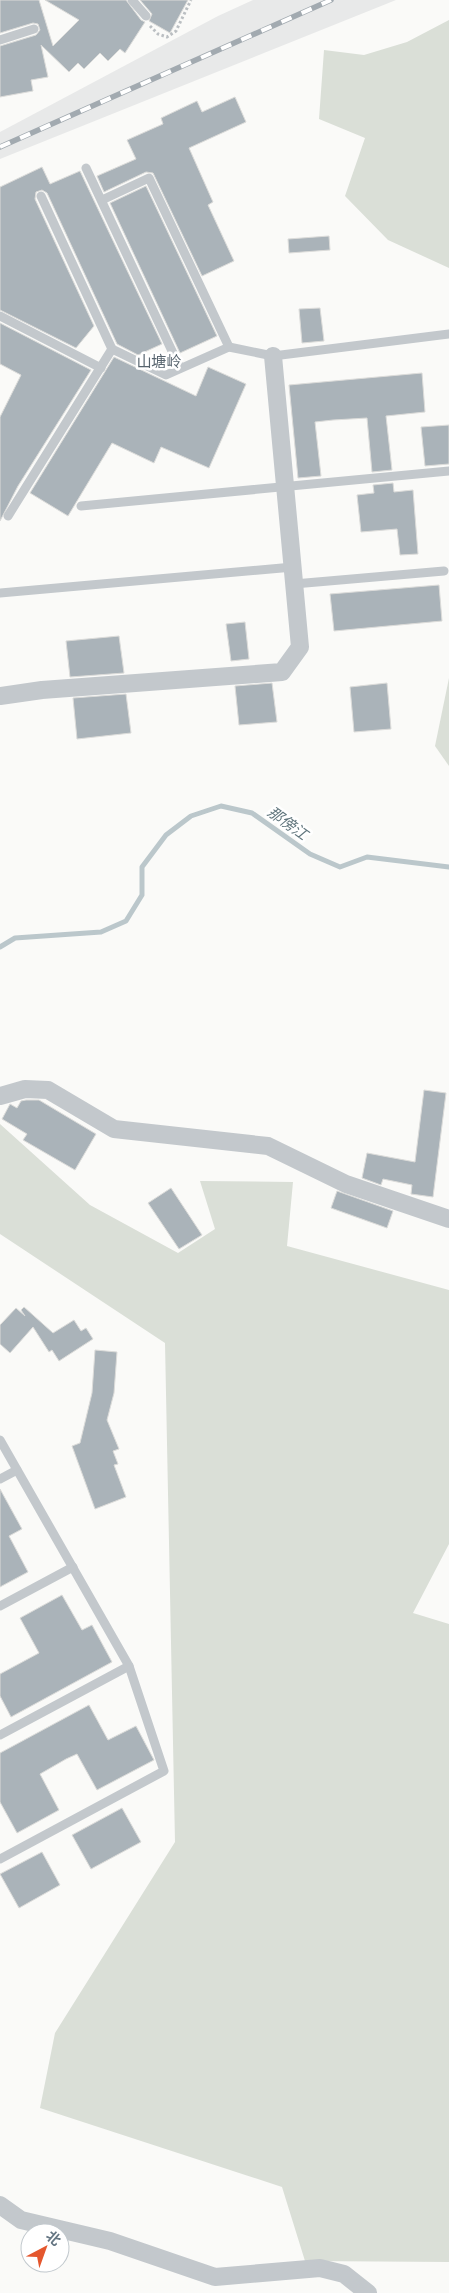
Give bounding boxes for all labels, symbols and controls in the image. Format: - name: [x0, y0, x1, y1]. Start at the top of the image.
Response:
- district label: 山塘岭: [136, 352, 182, 371]
- water label: 那傍江: [264, 802, 313, 845]
- north arrow: [20, 2223, 70, 2273]
- text: 北: [42, 2227, 65, 2250]

